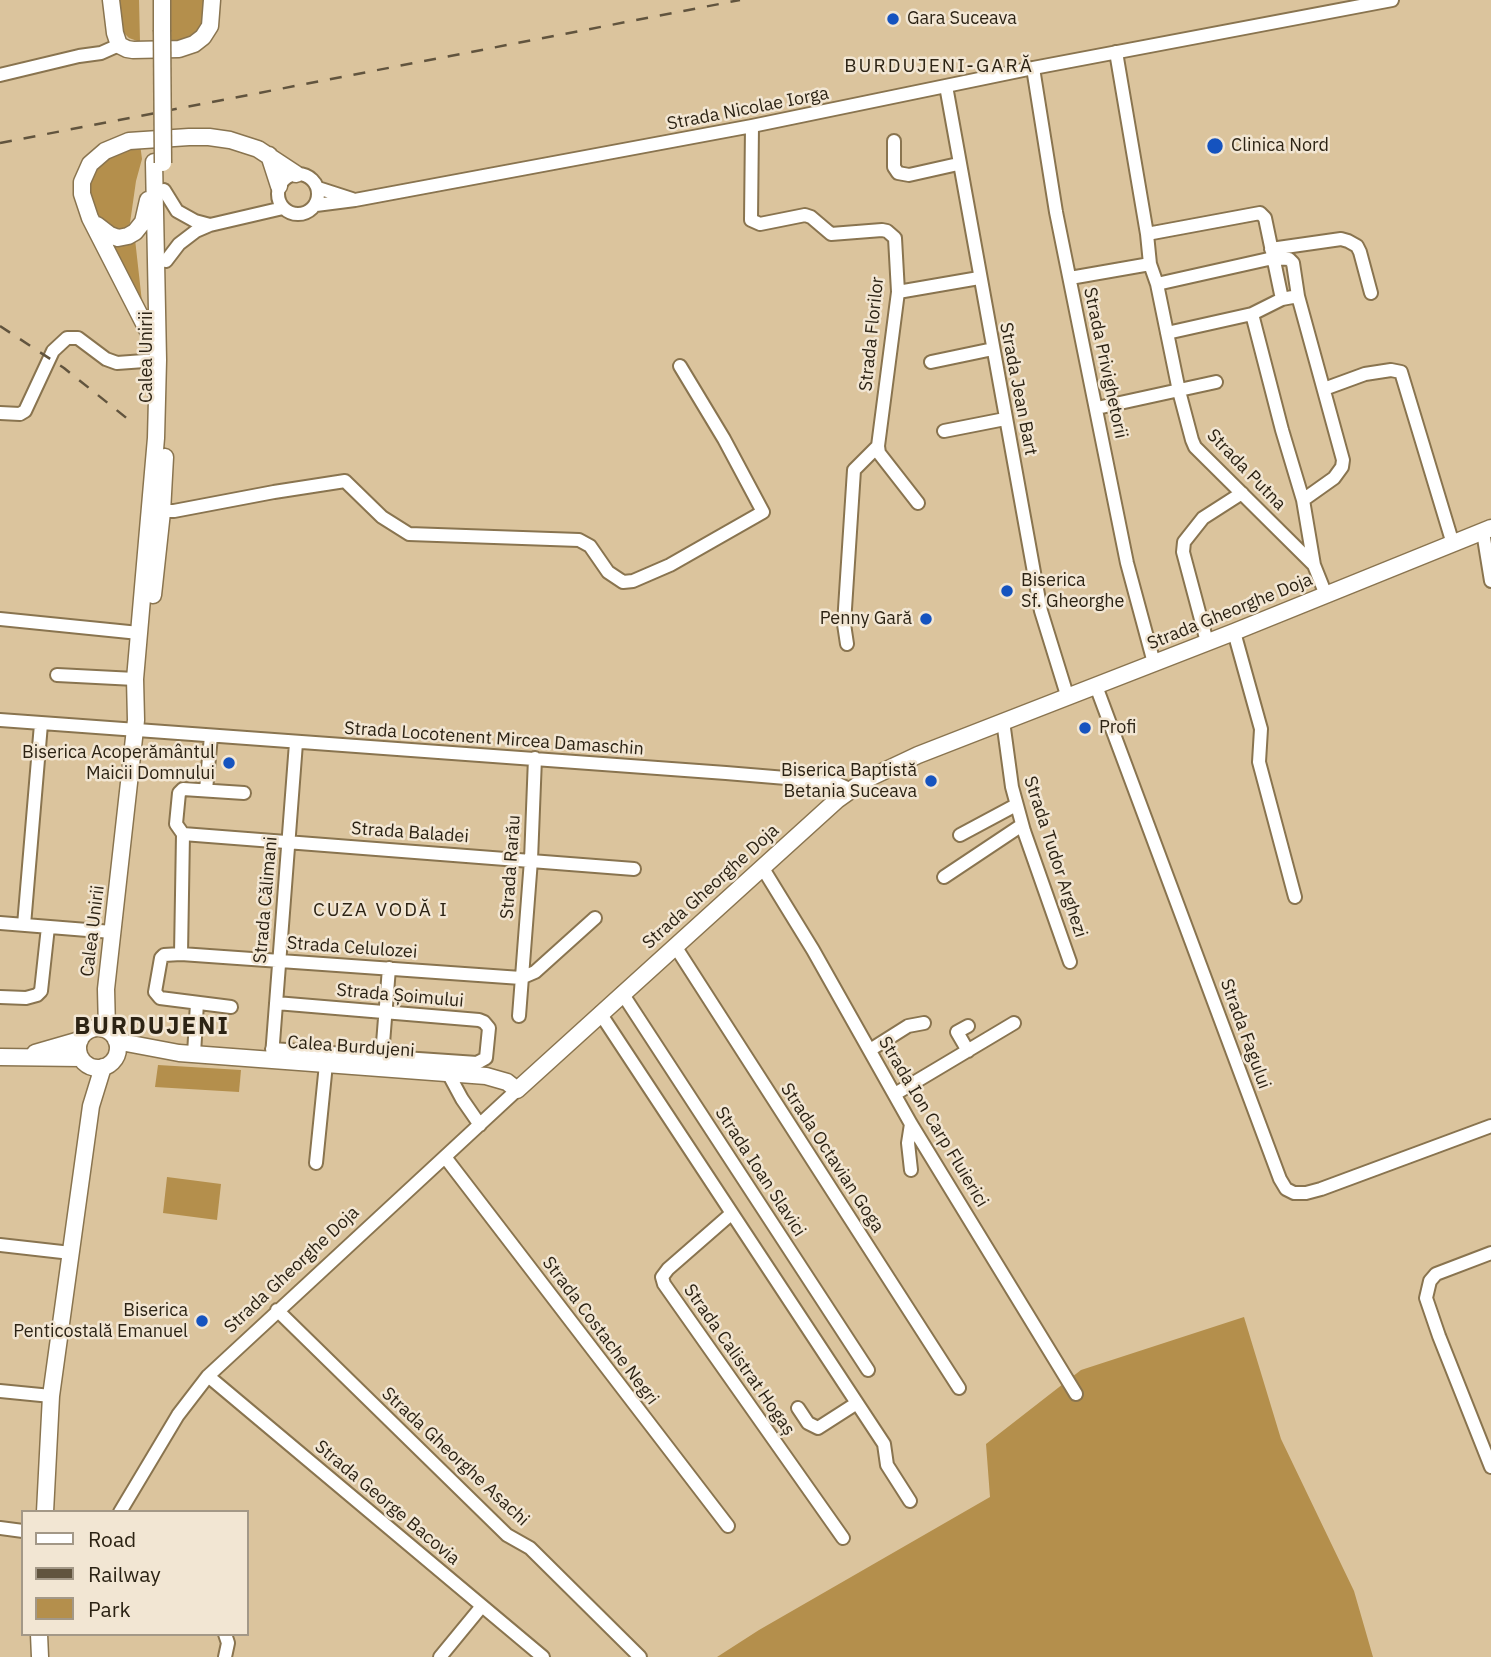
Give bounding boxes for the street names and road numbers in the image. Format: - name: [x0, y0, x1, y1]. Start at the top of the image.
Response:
- street label: Strada Nicolae Iorga: [665, 83, 831, 135]
- street label: Strada Florilor: [855, 276, 889, 392]
- street label: Strada Privighetorii: [1078, 285, 1132, 441]
- street label: Calea Unirii: [136, 311, 158, 403]
- street label: Strada Jean Bart: [995, 321, 1041, 457]
- street label: Strada Putna: [1202, 425, 1290, 515]
- street label: Strada Gheorghe Doja: [1144, 569, 1316, 655]
- street label: Strada Locotenent Mircea Damaschin: [343, 718, 645, 760]
- street label: Strada Tudor Arghezi: [1019, 774, 1091, 940]
- street label: Strada Rarău: [497, 814, 525, 920]
- street label: Strada Baladei: [350, 818, 470, 848]
- street label: Strada Gheorghe Doja: [638, 820, 784, 954]
- street label: Strada Călimani: [250, 836, 282, 964]
- street label: Calea Unirii: [77, 884, 109, 978]
- street label: Strada Celulozei: [286, 933, 418, 963]
- street label: Strada Fagului: [1215, 976, 1275, 1092]
- street label: Strada Șoimului: [335, 980, 465, 1012]
- street label: Calea Burdujeni: [287, 1032, 415, 1062]
- street label: Strada Ion Carp Fluierici: [873, 1033, 993, 1211]
- street label: Strada Octavian Goga: [776, 1079, 888, 1237]
- street label: Strada Ioan Slavici: [710, 1103, 810, 1241]
- street label: Strada Gheorghe Doja: [220, 1202, 364, 1338]
- street label: Strada Costache Negri: [537, 1253, 663, 1409]
- street label: Strada Calistrat Hogaș: [679, 1280, 799, 1440]
- street label: Strada Gheorghe Asachi: [377, 1383, 533, 1531]
- street label: Strada George Bacovia: [310, 1436, 464, 1570]

